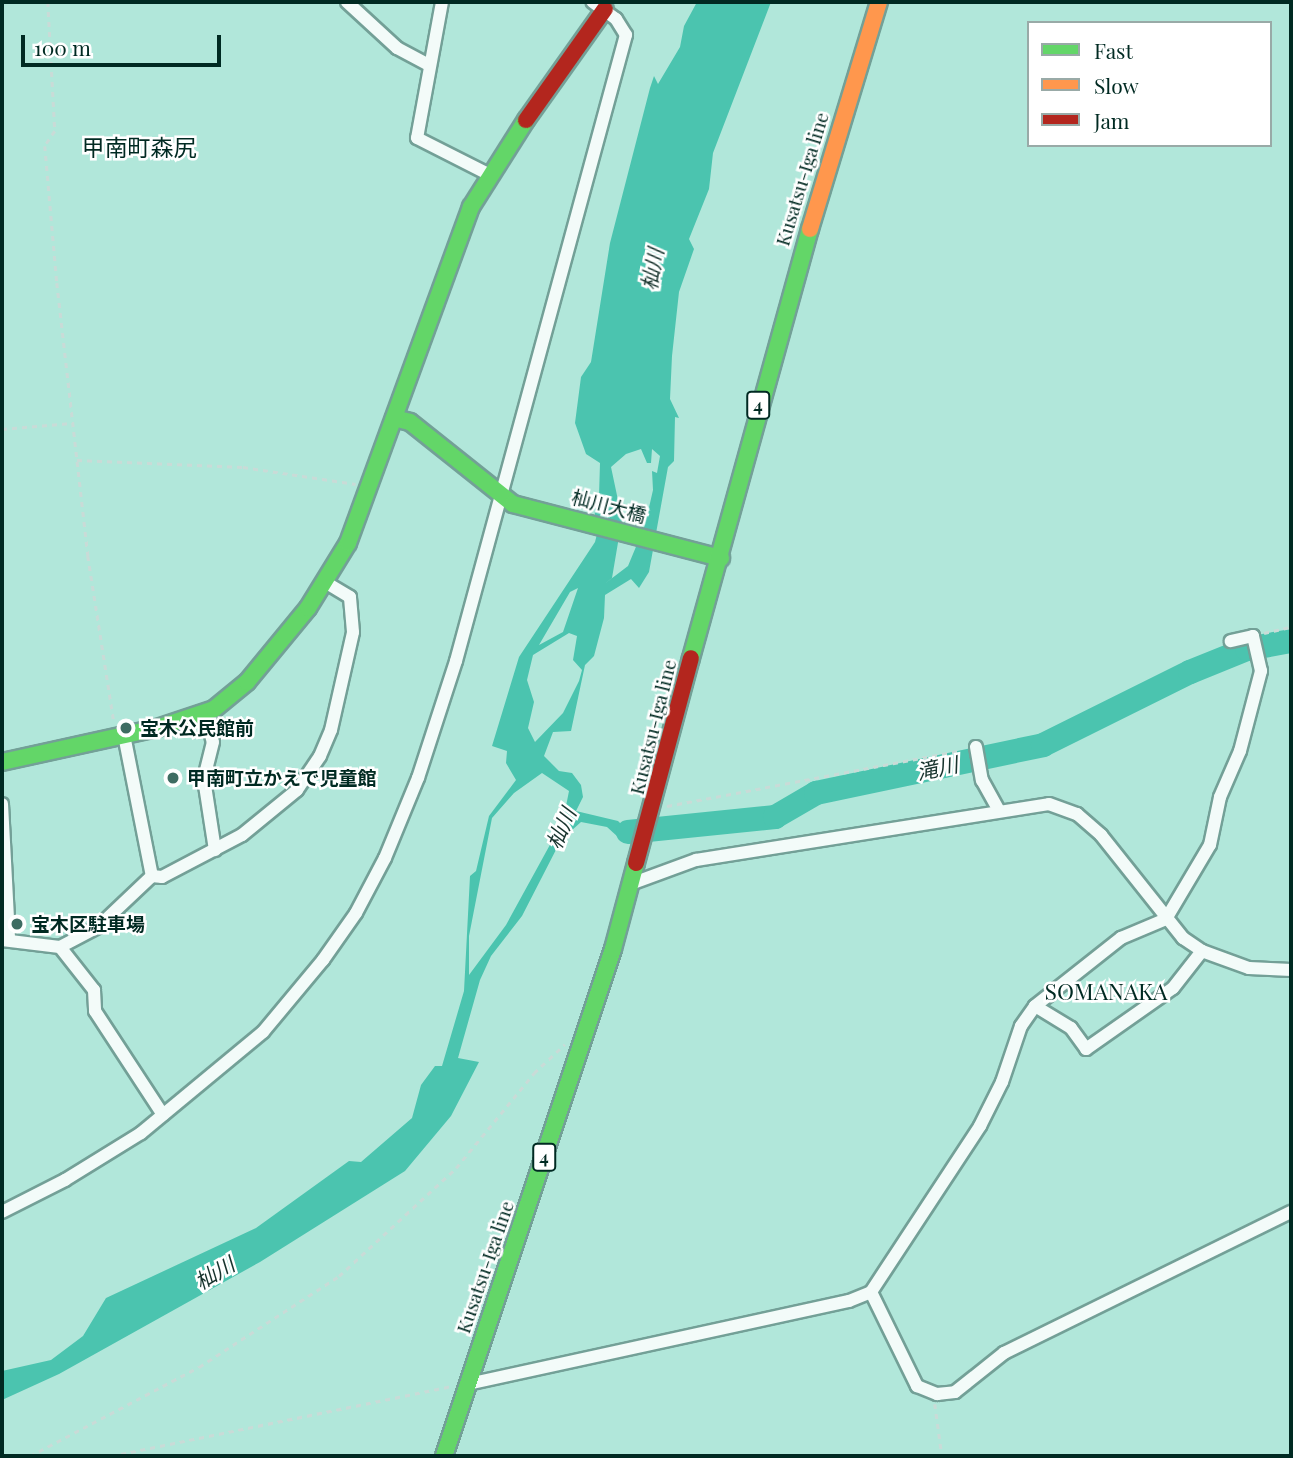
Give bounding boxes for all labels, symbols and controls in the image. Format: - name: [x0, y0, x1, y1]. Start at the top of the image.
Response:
- scale bar: [24, 21, 224, 65]
- legend: [1027, 21, 1272, 147]
- text: 100 m: [34, 33, 91, 61]
- text: Fast: [1094, 36, 1133, 64]
- text: Slow: [1094, 71, 1139, 99]
- text: Jam: [1094, 106, 1130, 134]
- street label: Kusatsu-Iga line: [771, 109, 833, 249]
- district label: 甲南町森尻: [82, 133, 196, 161]
- water label: 杣川: [635, 246, 667, 292]
- road number: 4: [746, 390, 770, 419]
- street label: 杣川大橋: [569, 485, 649, 527]
- street label: Kusatsu-Iga line: [625, 657, 681, 797]
- place label: 宝木公民館前: [140, 717, 254, 739]
- marker: 宝木公民館前: [118, 720, 134, 736]
- water label: 滝川: [914, 750, 960, 784]
- place label: 甲南町立かえで児童館: [187, 767, 377, 789]
- marker: 甲南町立かえで児童館: [165, 770, 181, 786]
- water label: 杣川: [540, 804, 580, 852]
- place label: 宝木区駐車場: [31, 913, 145, 935]
- marker: 宝木区駐車場: [9, 916, 25, 932]
- district label: SOMANAKA: [1037, 977, 1175, 1005]
- road number: 4: [532, 1142, 556, 1172]
- street label: Kusatsu-Iga line: [452, 1197, 518, 1337]
- water label: 杣川: [190, 1250, 238, 1294]

